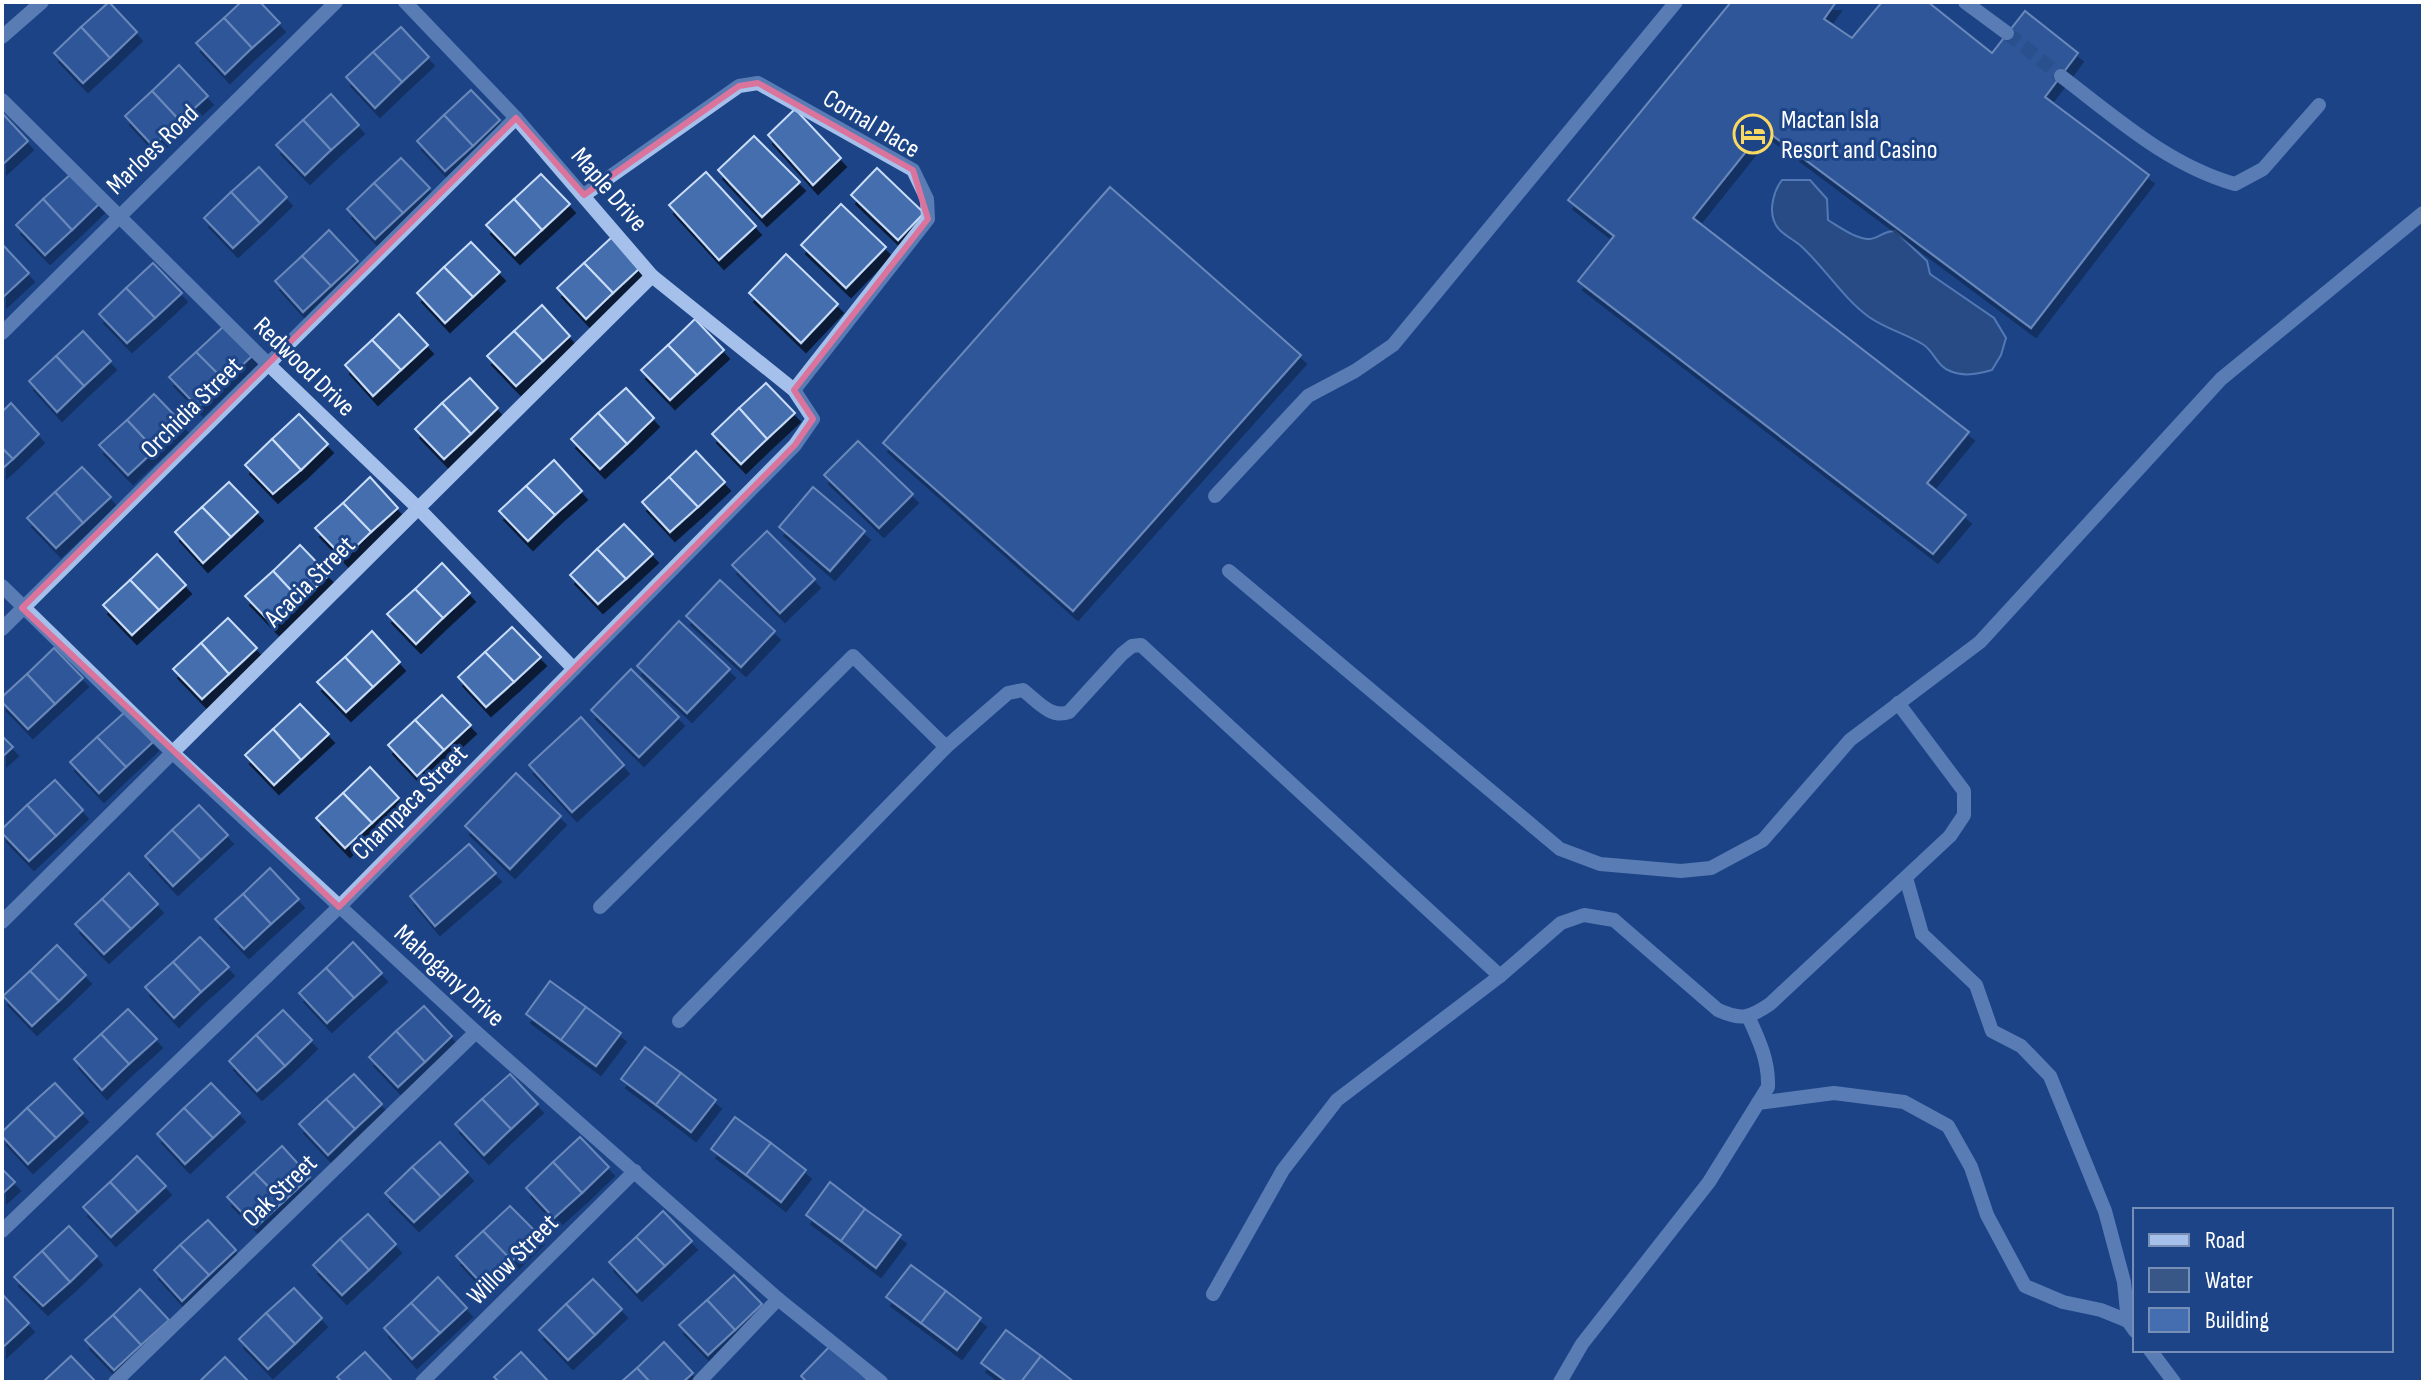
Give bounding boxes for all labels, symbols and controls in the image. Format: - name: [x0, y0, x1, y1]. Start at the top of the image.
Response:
- street label: Cornal Place: [817, 83, 925, 165]
- street label: Marloes Road: [101, 99, 205, 201]
- place label: Mactan Isla Resort and Casino: [1781, 105, 1938, 166]
- hotel icon: Mactan Isla Resort and Casino: [1732, 113, 1774, 155]
- street label: Maple Drive: [564, 142, 654, 238]
- street label: Redwood Drive: [247, 311, 361, 423]
- street label: Orchidia Street: [135, 351, 249, 465]
- street label: Acacia Street: [257, 530, 362, 635]
- street label: Champaca Street: [346, 739, 474, 867]
- street label: Mahogany Drive: [387, 918, 511, 1034]
- street label: Oak Street: [236, 1148, 324, 1234]
- street label: Willow Street: [461, 1208, 565, 1312]
- legend: [2133, 1208, 2393, 1352]
- text: Road: [2205, 1226, 2245, 1255]
- text: Water: [2205, 1266, 2253, 1295]
- text: Building: [2205, 1306, 2269, 1335]

